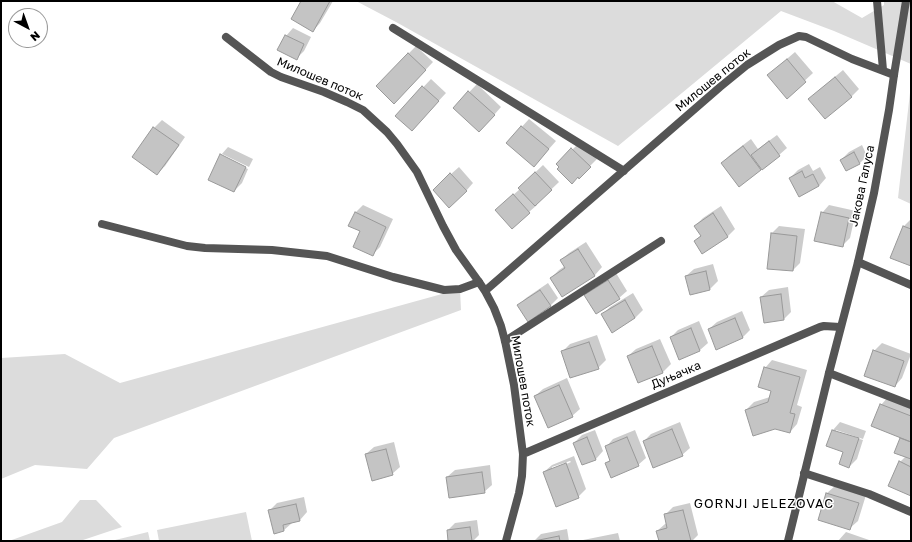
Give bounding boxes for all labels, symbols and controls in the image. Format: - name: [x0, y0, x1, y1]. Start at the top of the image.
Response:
- north arrow: [8, 8, 48, 48]
- text: N: [28, 29, 43, 44]
- street label: Милошев поток: [673, 45, 753, 115]
- street label: Милошев поток: [275, 54, 365, 104]
- street label: Јакова Галуса: [846, 144, 878, 228]
- street label: Милошев поток: [508, 334, 538, 428]
- street label: Дуњачка: [649, 358, 703, 392]
- district label: GORNJI JELEZOVAC: [694, 496, 834, 512]

